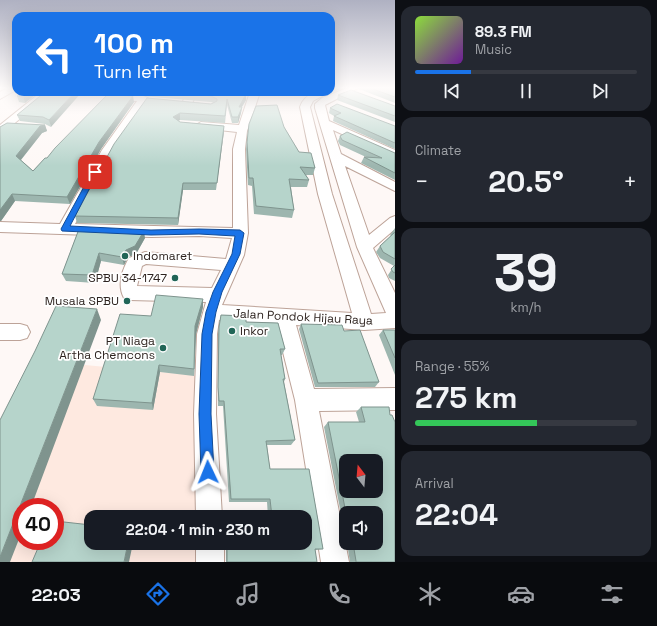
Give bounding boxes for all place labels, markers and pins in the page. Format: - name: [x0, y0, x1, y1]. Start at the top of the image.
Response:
- pin: [78, 155, 112, 189]
- place label: Indomaret: [133, 248, 192, 264]
- marker: Indomaret: [120, 251, 130, 261]
- place label: SPBU 34-1747: [88, 270, 167, 286]
- marker: SPBU 34-1747: [170, 273, 180, 283]
- place label: Musala SPBU: [45, 293, 119, 309]
- marker: Musala SPBU: [122, 296, 132, 306]
- place label: Inkor: [240, 323, 269, 339]
- marker: Inkor: [227, 326, 237, 336]
- place label: PT Niaga Artha Chemcons: [59, 333, 155, 363]
- marker: PT Niaga Artha Chemcons: [158, 343, 168, 353]

